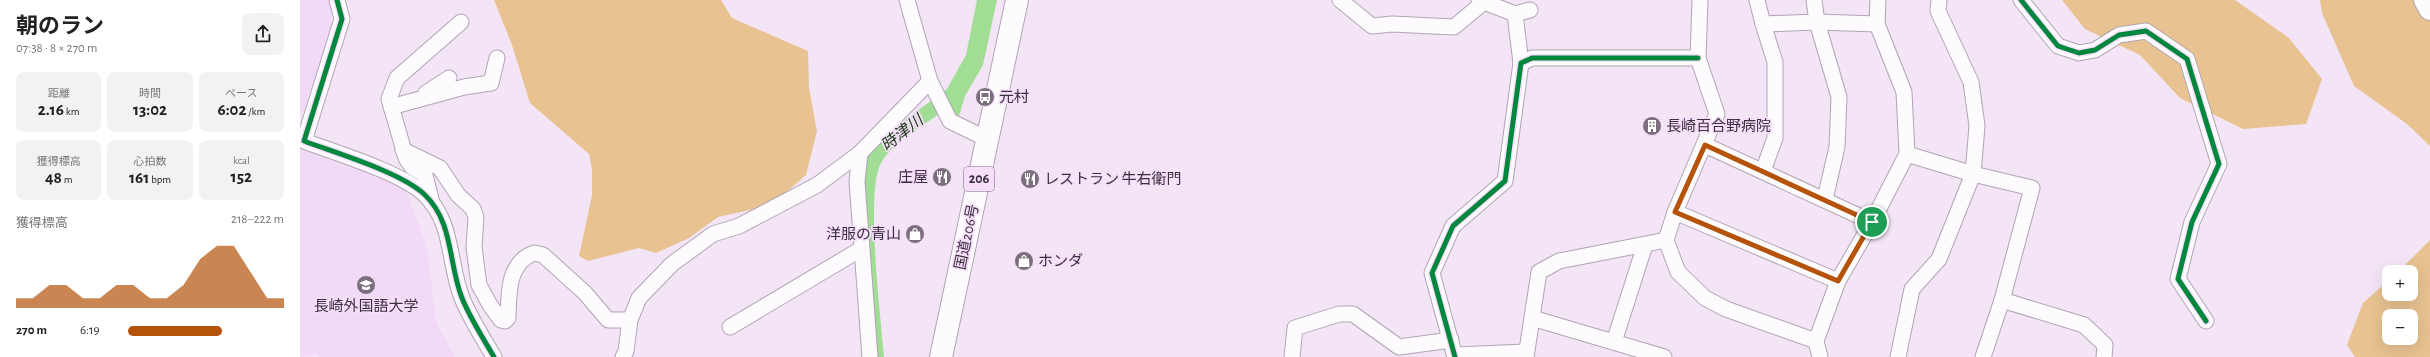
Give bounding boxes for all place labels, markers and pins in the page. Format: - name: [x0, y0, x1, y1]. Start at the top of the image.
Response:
- bus stop icon: 元村: [974, 86, 996, 108]
- place label: 元村: [999, 88, 1029, 105]
- building icon: 長崎百合野病院: [1641, 115, 1663, 137]
- place label: 長崎百合野病院: [1666, 118, 1771, 134]
- restaurant icon: 庄屋: [931, 166, 953, 188]
- restaurant icon: レストラン 牛右衛門: [1019, 168, 1041, 190]
- place label: 庄屋: [898, 169, 928, 185]
- place label: レストラン 牛右衛門: [1044, 171, 1181, 187]
- pin: [1855, 205, 1889, 239]
- shop icon: 洋服の青山: [904, 223, 926, 245]
- place label: 洋服の青山: [826, 226, 901, 242]
- shop icon: ホンダ: [1013, 250, 1035, 272]
- place label: ホンダ: [1038, 253, 1083, 269]
- school or university icon: 長崎外国語大学: [355, 274, 377, 296]
- place label: 長崎外国語大学: [313, 298, 419, 314]

